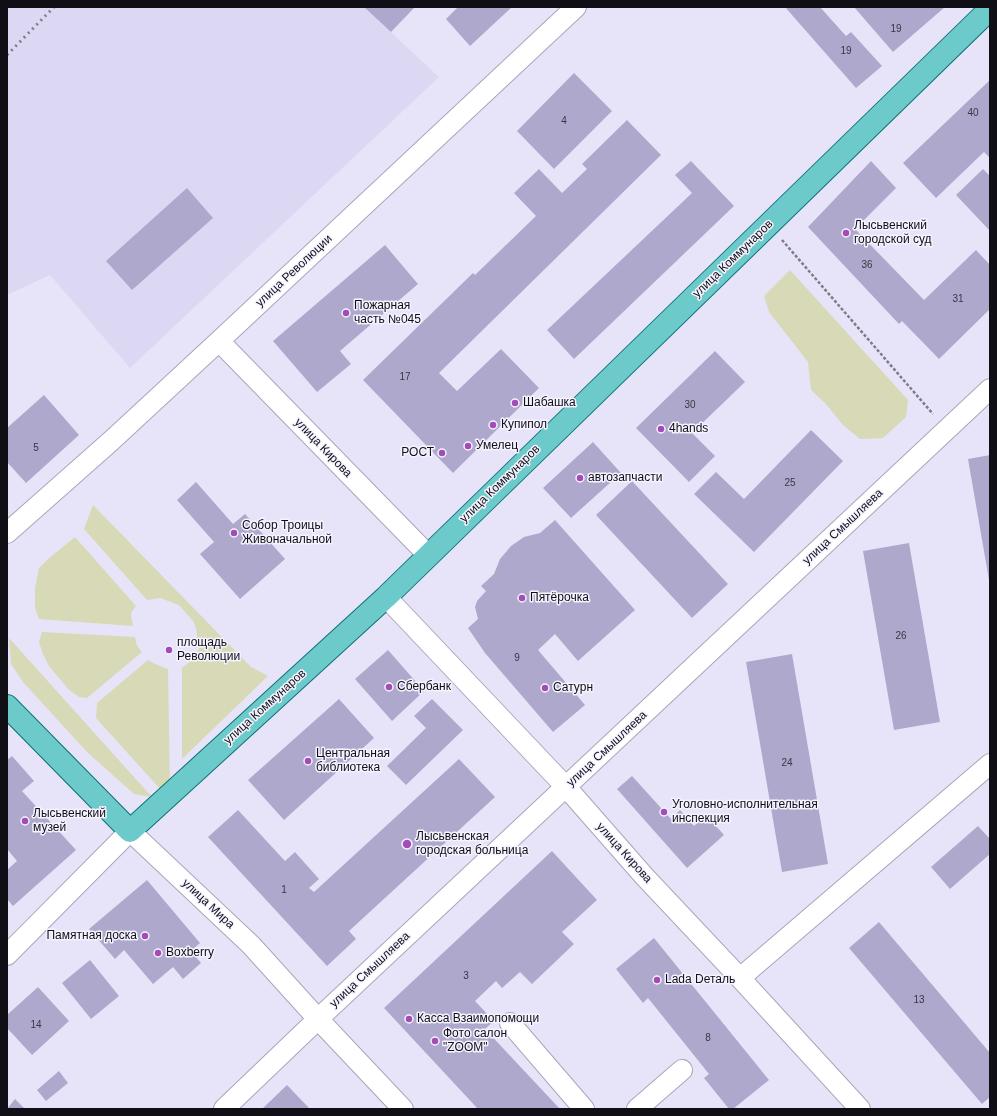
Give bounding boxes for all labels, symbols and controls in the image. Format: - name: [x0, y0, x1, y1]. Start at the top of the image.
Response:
- house number: 19: [890, 23, 902, 35]
- house number: 19: [840, 45, 852, 57]
- house number: 40: [967, 107, 979, 119]
- house number: 4: [561, 115, 567, 127]
- street label: улица Коммунаров: [690, 217, 776, 301]
- place label: Лысьвенский городской суд: [854, 219, 932, 247]
- marker: Лысьвенский городской суд: [841, 228, 851, 238]
- street label: улица Революции: [253, 232, 335, 310]
- house number: 36: [861, 259, 873, 271]
- house number: 31: [952, 293, 964, 305]
- place label: Пожарная часть №045: [354, 299, 421, 327]
- marker: Пожарная часть №045: [341, 308, 351, 318]
- house number: 17: [399, 371, 411, 383]
- place label: Шабашка: [523, 396, 576, 410]
- marker: Шабашка: [510, 398, 520, 408]
- house number: 30: [684, 399, 696, 411]
- street label: улица Кирова: [291, 416, 355, 480]
- place label: Купипол: [501, 418, 547, 432]
- marker: Купипол: [488, 420, 498, 430]
- place label: 4hands: [669, 422, 708, 436]
- marker: 4hands: [656, 424, 666, 434]
- place label: Умелец: [476, 439, 518, 453]
- marker: Умелец: [463, 441, 473, 451]
- house number: 5: [33, 442, 39, 454]
- street label: улица Коммунаров: [457, 442, 543, 526]
- place label: РОСТ: [401, 446, 434, 460]
- marker: РОСТ: [437, 448, 447, 458]
- place label: автозапчасти: [588, 471, 662, 485]
- marker: автозапчасти: [575, 473, 585, 483]
- house number: 25: [784, 477, 796, 489]
- street label: улица Смышляева: [800, 486, 886, 568]
- place label: Собор Троицы Живоначальной: [242, 519, 332, 547]
- marker: Собор Троицы Живоначальной: [229, 528, 239, 538]
- place label: Пятёрочка: [530, 591, 589, 605]
- marker: Пятёрочка: [517, 593, 527, 603]
- house number: 26: [895, 630, 907, 642]
- place label: площадь Революции: [177, 636, 240, 664]
- marker: площадь Революции: [164, 645, 174, 655]
- house number: 9: [514, 652, 520, 664]
- street label: улица Коммунаров: [221, 666, 309, 748]
- place label: Сбербанк: [397, 680, 451, 694]
- place label: Сатурн: [553, 681, 593, 695]
- marker: Сбербанк: [384, 682, 394, 692]
- marker: Сатурн: [540, 683, 550, 693]
- street label: улица Смышляева: [564, 708, 650, 790]
- place label: Центральная библиотека: [316, 747, 390, 775]
- marker: Центральная библиотека: [303, 756, 313, 766]
- house number: 24: [781, 757, 793, 769]
- place label: Уголовно-исполнительная инспекция: [672, 798, 818, 826]
- place label: Лысьвенский музей: [33, 807, 106, 835]
- marker: Уголовно-исполнительная инспекция: [659, 807, 669, 817]
- marker: Лысьвенский музей: [20, 816, 30, 826]
- street label: улица Кирова: [593, 820, 655, 886]
- place label: Лысьвенская городская больница: [416, 830, 528, 858]
- marker: Лысьвенская городская больница: [401, 838, 413, 850]
- street label: улица Мира: [179, 876, 237, 932]
- house number: 1: [281, 884, 287, 896]
- place label: Памятная доска: [46, 929, 137, 943]
- street label: улица Смышляева: [327, 929, 413, 1011]
- marker: Памятная доска: [140, 931, 150, 941]
- place label: Boxberry: [166, 946, 214, 960]
- marker: Boxberry: [153, 948, 163, 958]
- house number: 3: [463, 970, 469, 982]
- place label: Lada Dеталь: [665, 973, 735, 987]
- marker: Lada Dеталь: [652, 975, 662, 985]
- house number: 13: [913, 994, 925, 1006]
- place label: Касса Взаимопомощи: [417, 1012, 539, 1026]
- marker: Касса Взаимопомощи: [404, 1014, 414, 1024]
- house number: 14: [30, 1019, 42, 1031]
- place label: Фото салон "ZOOM": [443, 1027, 507, 1055]
- house number: 8: [705, 1032, 711, 1044]
- marker: Фото салон "ZOOM": [430, 1036, 440, 1046]

